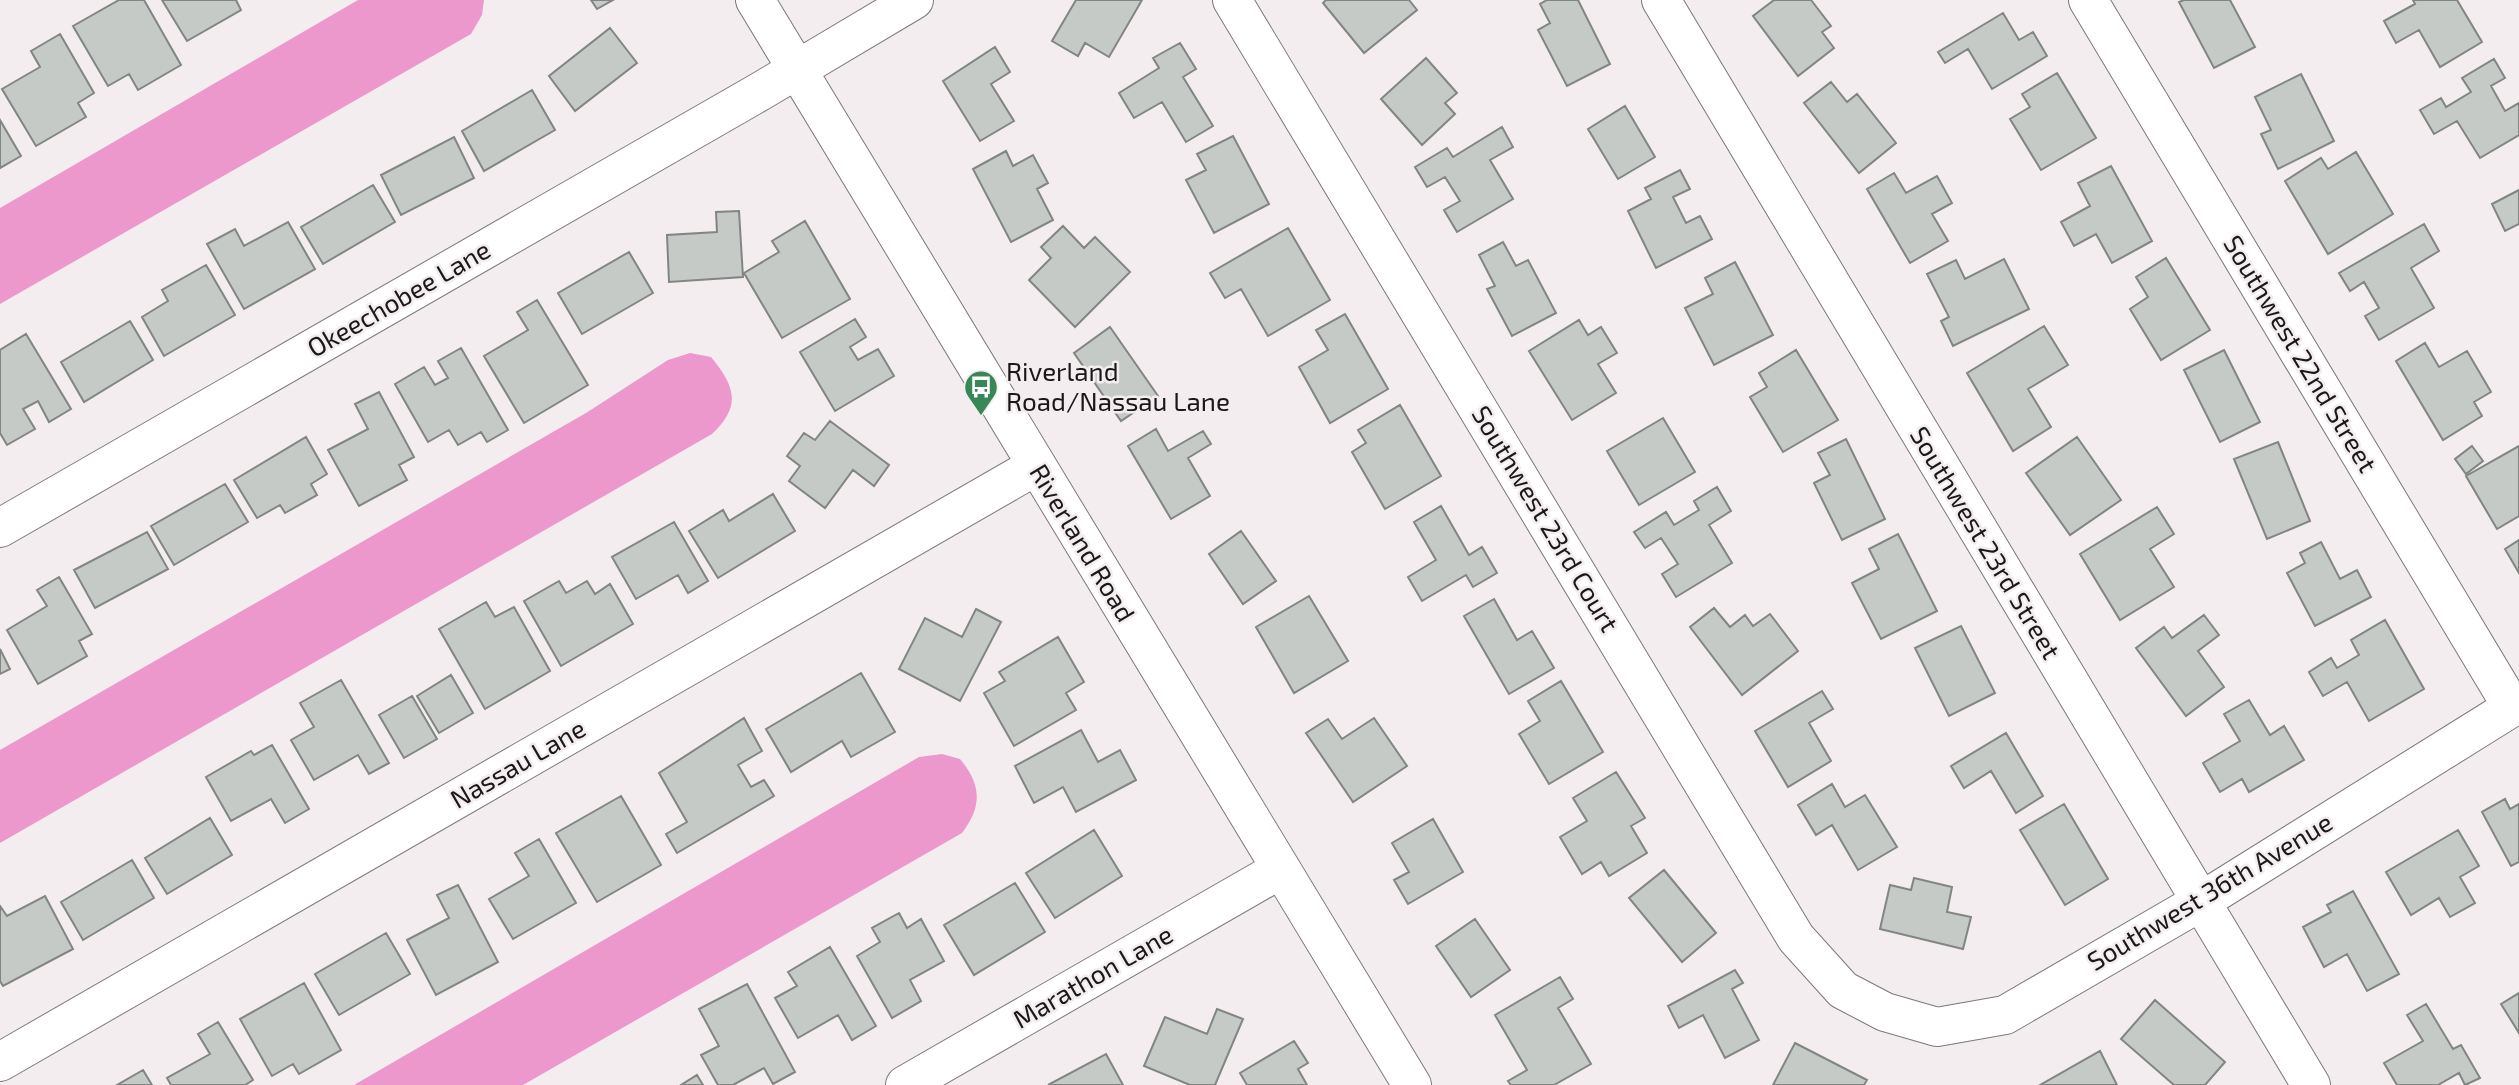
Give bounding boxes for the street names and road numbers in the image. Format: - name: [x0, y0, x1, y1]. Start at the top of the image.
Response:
- street label: Southwest 22nd Street: [2218, 229, 2384, 477]
- street label: Okeechobee Lane: [301, 233, 495, 363]
- street label: Southwest 23rd Court: [1467, 400, 1626, 637]
- street label: Southwest 23rd Street: [1905, 420, 2068, 664]
- street label: Riverland Road: [1024, 458, 1142, 627]
- street label: Nassau Lane: [444, 712, 590, 814]
- street label: Southwest 36th Avenue: [2081, 805, 2337, 976]
- street label: Marathon Lane: [1007, 917, 1178, 1034]

